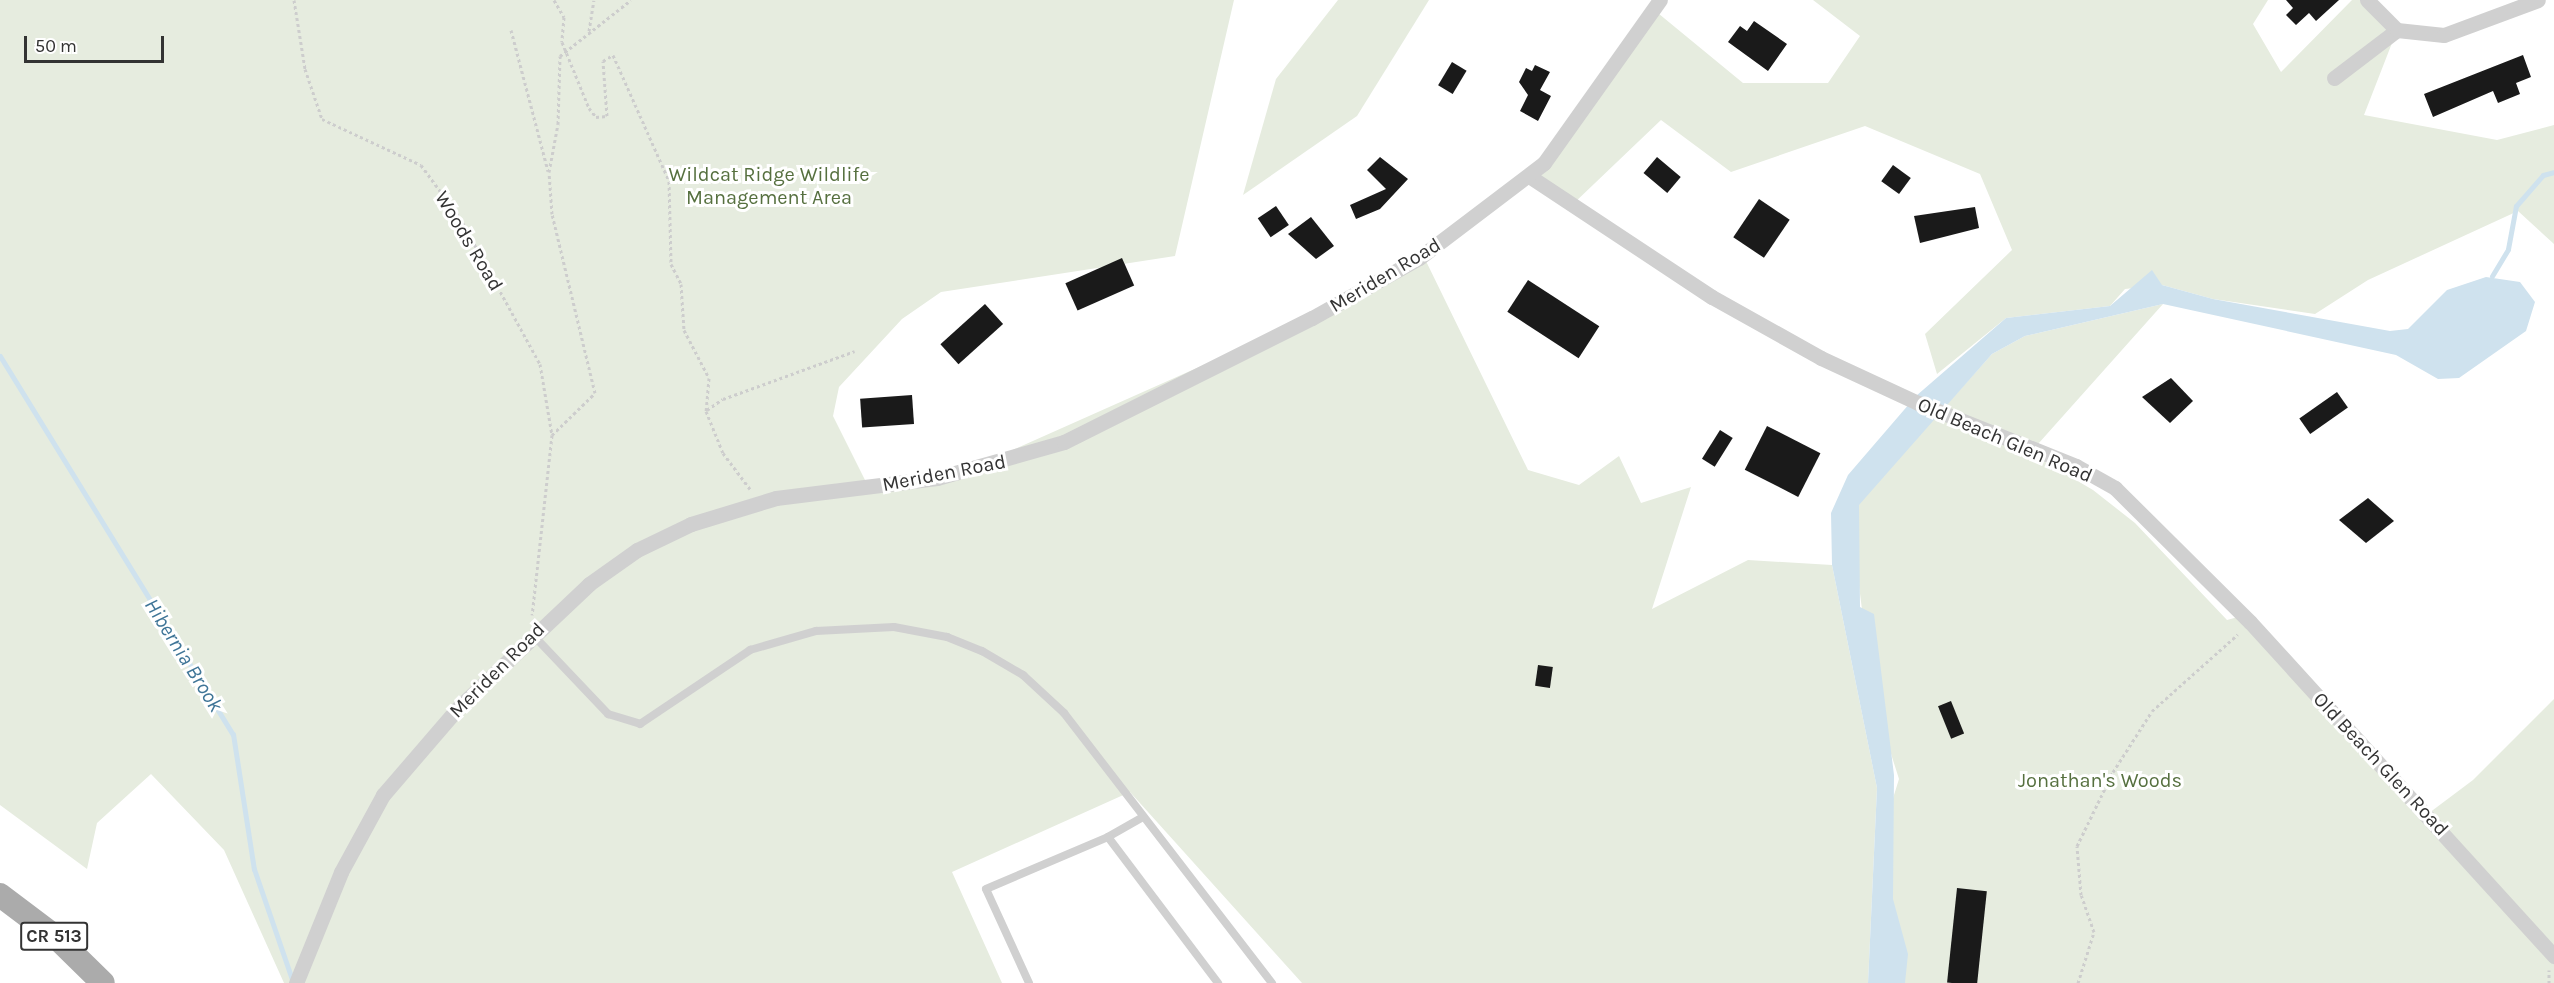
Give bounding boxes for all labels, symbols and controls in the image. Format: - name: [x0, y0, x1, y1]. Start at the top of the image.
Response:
- scale bar: [27, 24, 166, 62]
- text: 50 m: [35, 35, 77, 57]
- park label: Wildcat Ridge Wildlife Management Area: [668, 163, 870, 210]
- street label: Woods Road: [430, 187, 508, 295]
- street label: Meriden Road: [1325, 232, 1445, 318]
- street label: Old Beach Glen Road: [1914, 392, 2096, 488]
- street label: Meriden Road: [880, 449, 1008, 497]
- water label: Hibernia Brook: [139, 594, 229, 716]
- street label: Meriden Road: [444, 617, 550, 723]
- street label: Old Beach Glen Road: [2308, 687, 2454, 841]
- park label: Jonathan's Woods: [2018, 768, 2182, 792]
- road number: CR 513: [20, 921, 88, 951]

